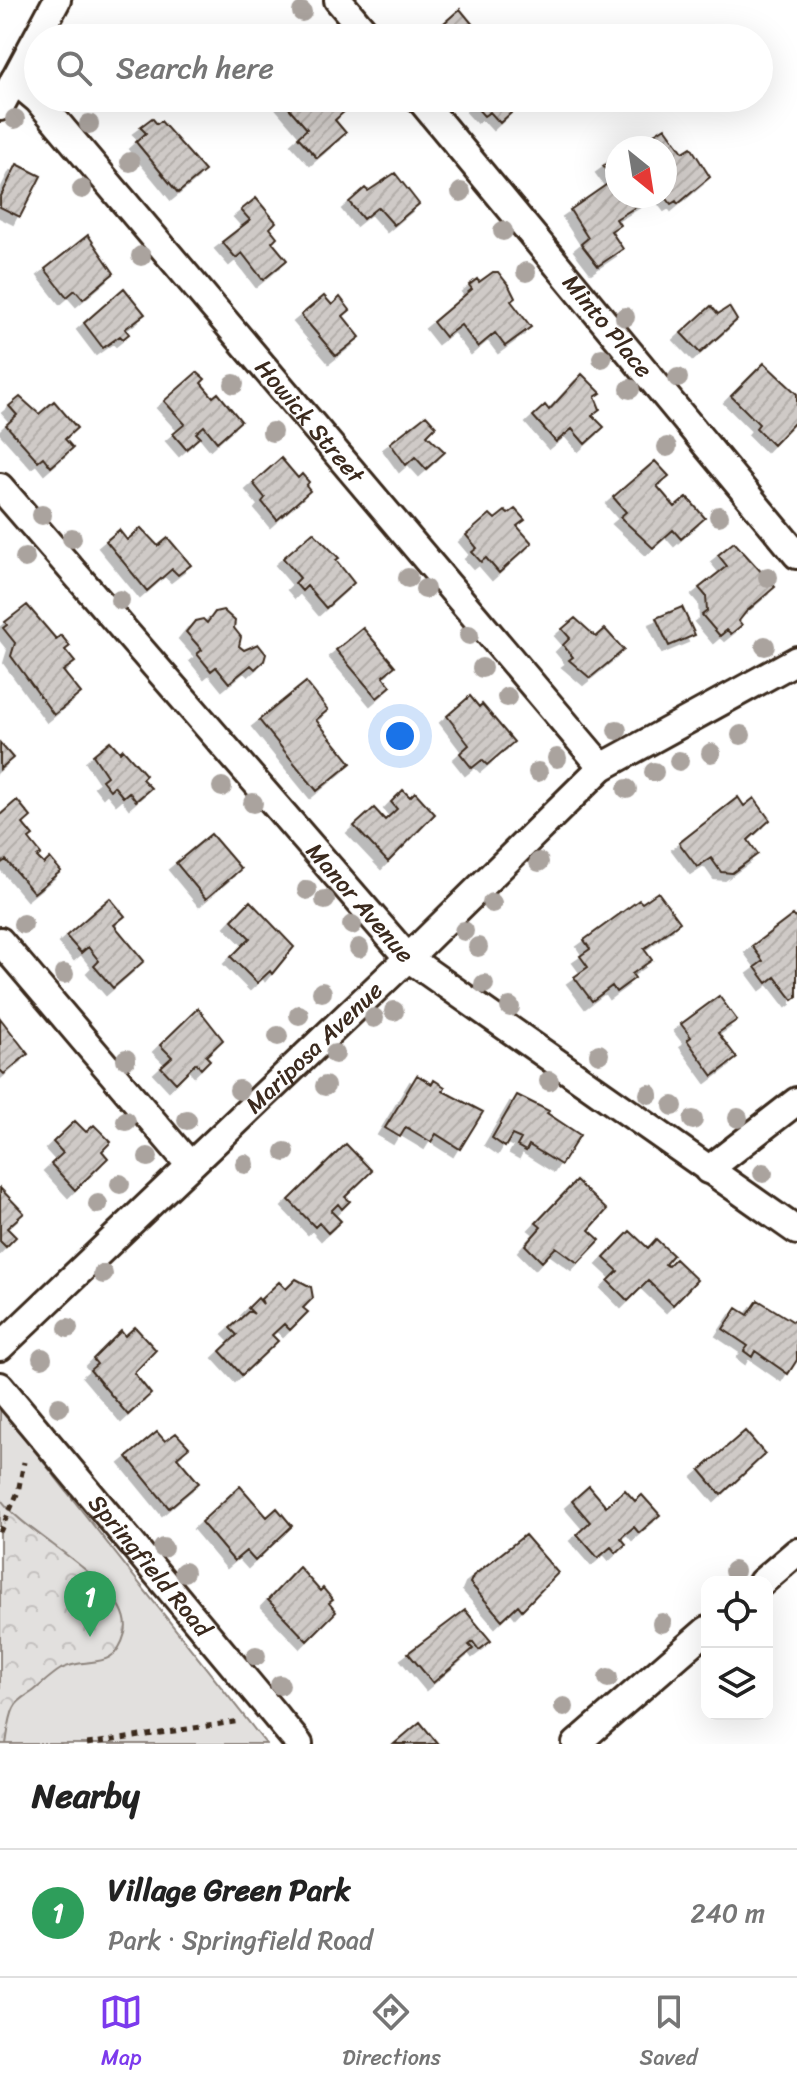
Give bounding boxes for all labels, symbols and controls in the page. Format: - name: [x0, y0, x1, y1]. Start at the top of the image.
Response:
- search box: [24, 24, 773, 112]
- text: Search here: [116, 41, 274, 95]
- icon: search: [52, 46, 96, 90]
- north arrow: [605, 136, 677, 208]
- street label: Minto Place: [552, 264, 664, 388]
- street label: Howick Street: [244, 349, 376, 494]
- your location: [380, 716, 420, 756]
- street label: Manor Avenue: [295, 832, 425, 973]
- street label: Mariposa Avenue: [235, 971, 393, 1124]
- street label: Springfield Road: [77, 1484, 224, 1649]
- pin: 1: [64, 1571, 116, 1637]
- map controls: [701, 1576, 773, 1720]
- button: locate: [701, 1576, 773, 1648]
- button: layers: [701, 1648, 773, 1720]
- text: Nearby: [32, 1766, 140, 1826]
- text: Village Green Park: [108, 1863, 350, 1917]
- text: 1: [52, 1890, 64, 1936]
- text: 240 m: [691, 1890, 765, 1936]
- text: Park · Springfield Road: [108, 1917, 373, 1963]
- tab: Map: [99, 1990, 143, 2077]
- tab: Directions: [342, 1990, 441, 2077]
- tab: Saved: [640, 1990, 698, 2077]

